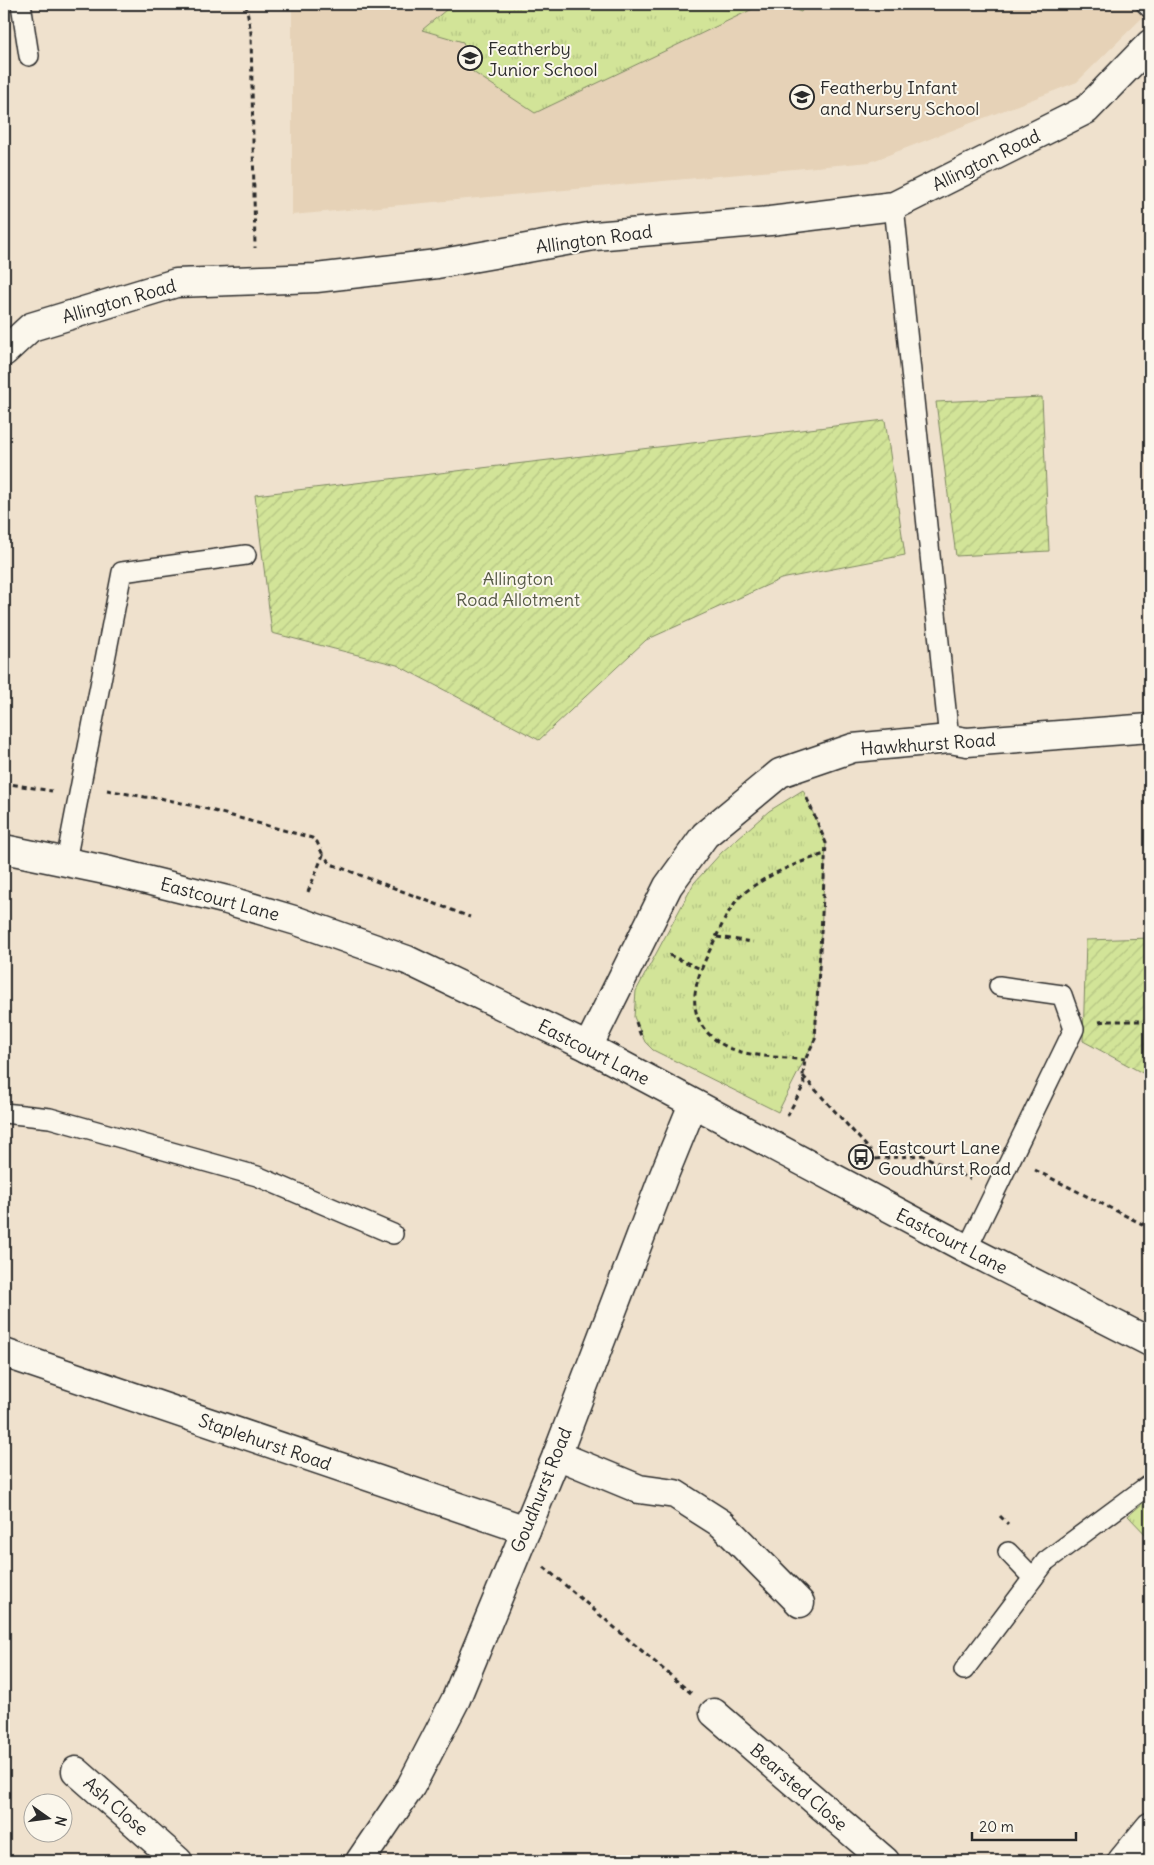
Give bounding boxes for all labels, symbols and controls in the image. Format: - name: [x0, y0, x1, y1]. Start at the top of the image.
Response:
- place label: Featherby Junior School: [488, 37, 598, 81]
- school or university icon: Featherby Junior School: [457, 45, 483, 71]
- place label: Featherby Infant and Nursery School: [820, 76, 979, 120]
- school or university icon: Featherby Infant and Nursery School: [789, 84, 815, 110]
- street label: Allington Road: [928, 124, 1044, 196]
- street label: Allington Road: [534, 219, 654, 259]
- street label: Allington Road: [59, 274, 179, 328]
- park label: Allington Road Allotment: [456, 567, 580, 611]
- street label: Hawkhurst Road: [860, 728, 997, 760]
- street label: Eastcourt Lane: [158, 872, 282, 926]
- street label: Eastcourt Lane: [534, 1014, 654, 1090]
- place label: Eastcourt Lane Goudhurst Road: [878, 1136, 1011, 1180]
- bus stop icon: Eastcourt Lane Goudhurst Road: [848, 1144, 874, 1170]
- street label: Eastcourt Lane: [892, 1203, 1012, 1279]
- street label: Staplehurst Road: [196, 1409, 335, 1476]
- street label: Goudhurst Road: [505, 1424, 577, 1556]
- street label: Bearsted Close: [746, 1738, 852, 1836]
- street label: Ash Close: [79, 1772, 153, 1840]
- north arrow: [22, 1792, 72, 1842]
- scale bar: [972, 1810, 1075, 1842]
- text: N: [51, 1814, 71, 1828]
- text: 20 m: [979, 1817, 1014, 1836]

